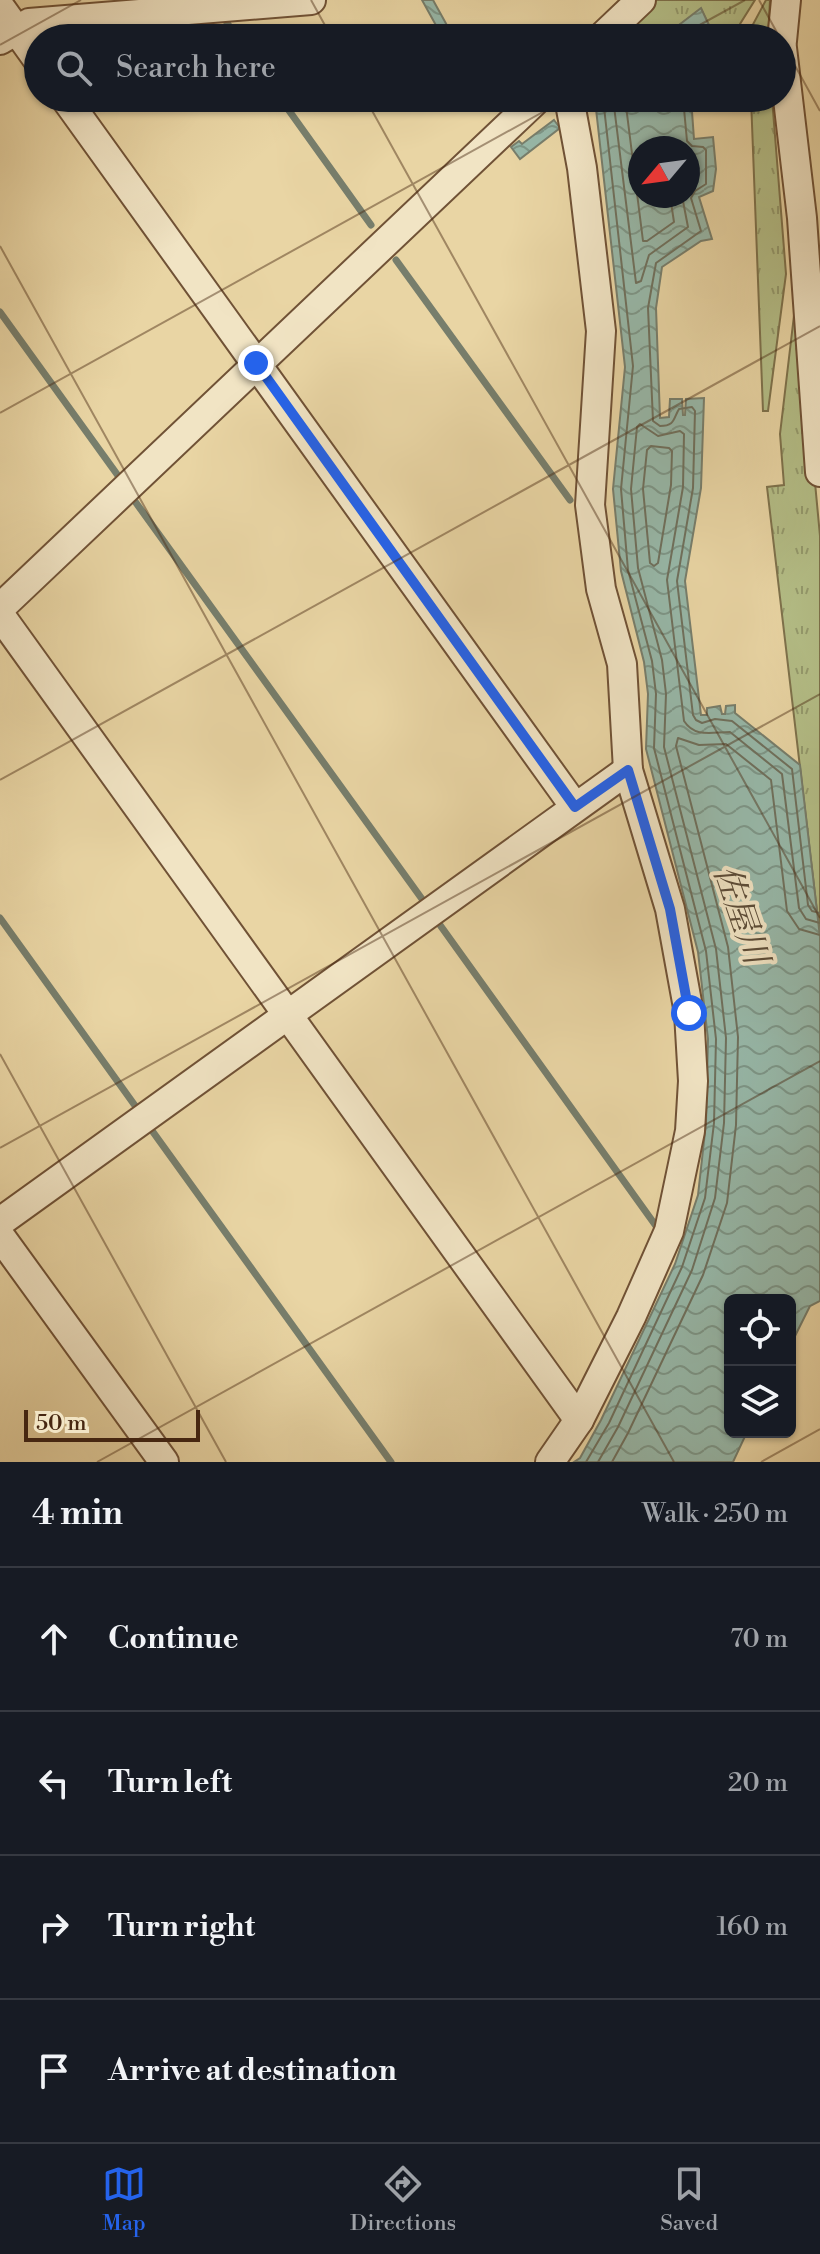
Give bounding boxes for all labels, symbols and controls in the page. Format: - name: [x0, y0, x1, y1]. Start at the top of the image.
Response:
- search box: [24, 24, 796, 112]
- icon: search: [52, 46, 96, 90]
- text: Search here: [116, 49, 276, 87]
- north arrow: [628, 136, 700, 208]
- route end: [238, 345, 274, 381]
- water label: 佐屋川: [704, 860, 778, 973]
- route start: [671, 995, 707, 1031]
- map controls: [724, 1294, 796, 1438]
- button: locate: [724, 1294, 796, 1366]
- button: layers: [724, 1366, 796, 1438]
- scale bar: [24, 1406, 200, 1442]
- text: 50 m: [36, 1410, 87, 1437]
- text: 4 min: [32, 1493, 123, 1535]
- text: Walk · 250 m: [642, 1498, 788, 1530]
- icon: ahead: [32, 1617, 76, 1661]
- text: Continue: [108, 1620, 239, 1658]
- text: 70 m: [730, 1623, 788, 1655]
- icon: left: [32, 1761, 76, 1805]
- text: Turn left: [108, 1764, 232, 1802]
- text: 20 m: [728, 1767, 788, 1799]
- icon: right: [32, 1905, 76, 1949]
- text: Turn right: [108, 1908, 255, 1946]
- text: 160 m: [717, 1911, 788, 1943]
- icon: arrive: [32, 2049, 76, 2093]
- text: Arrive at destination: [108, 2052, 397, 2090]
- tab: Map: [102, 2162, 146, 2237]
- tab: Directions: [350, 2162, 456, 2237]
- tab: Saved: [660, 2162, 718, 2237]

